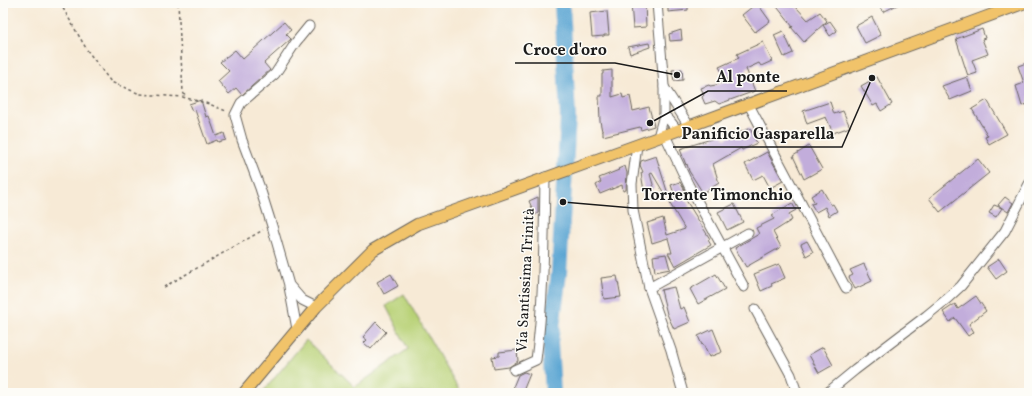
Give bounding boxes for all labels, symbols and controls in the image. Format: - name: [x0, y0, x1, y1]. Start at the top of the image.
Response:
- callout: Croce d'oro: [515, 35, 615, 63]
- text: Croce d'oro: [523, 40, 607, 62]
- callout: Al ponte: [708, 63, 787, 91]
- text: Al ponte: [716, 67, 780, 89]
- callout: Panificio Gasparella: [673, 119, 842, 147]
- text: Panificio Gasparella: [681, 124, 835, 146]
- callout: Torrente Timonchio: [633, 180, 801, 208]
- text: Torrente Timonchio: [641, 185, 793, 207]
- street label: Via Santissima Trinità: [512, 207, 541, 353]

